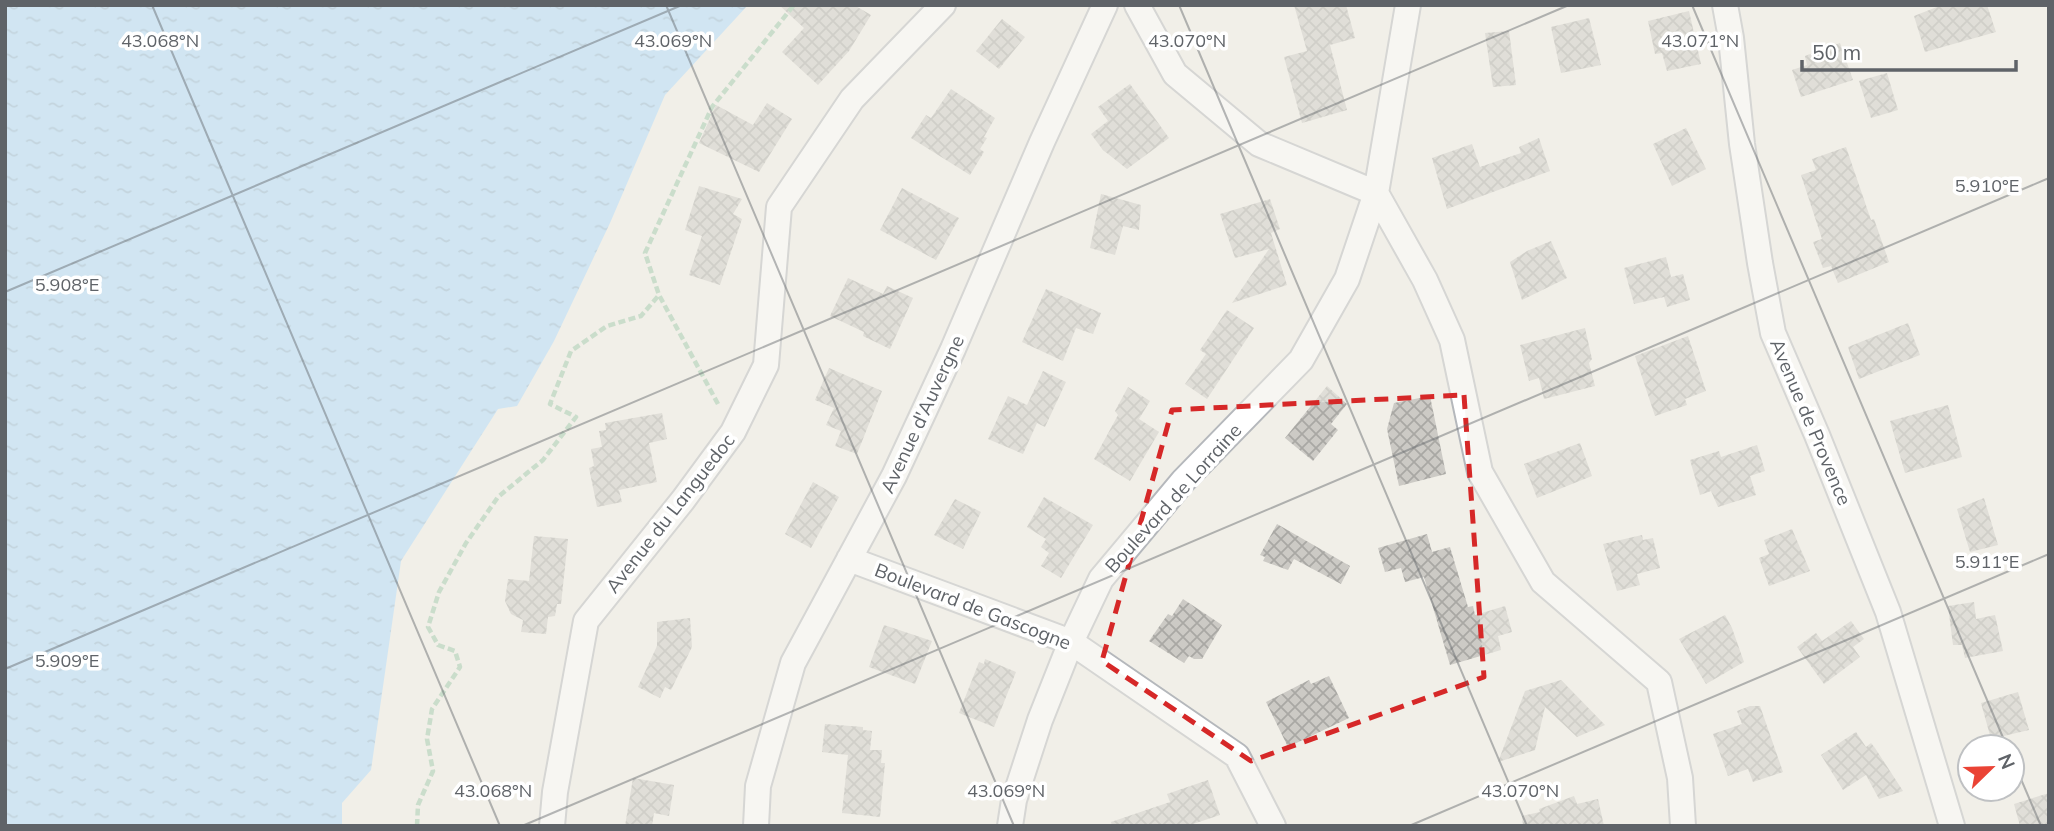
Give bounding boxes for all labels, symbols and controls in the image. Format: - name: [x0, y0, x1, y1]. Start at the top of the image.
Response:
- scale bar: [1802, 28, 2016, 72]
- text: 43.068°N: [121, 29, 199, 52]
- text: 43.069°N: [634, 29, 712, 52]
- text: 43.070°N: [1148, 29, 1226, 52]
- text: 43.071°N: [1661, 29, 1739, 52]
- text: 50 m: [1812, 39, 1861, 65]
- text: 5.910°E: [1955, 174, 2019, 197]
- text: 5.908°E: [35, 273, 99, 296]
- street label: Avenue d'Auvergne: [875, 331, 969, 497]
- street label: Avenue de Provence: [1765, 335, 1857, 509]
- street label: Boulevard de Lorraine: [1100, 418, 1246, 578]
- street label: Avenue du Languedoc: [600, 428, 740, 598]
- text: 5.911°E: [1955, 550, 2019, 573]
- street label: Boulevard de Gascogne: [871, 557, 1075, 655]
- text: 5.909°E: [35, 649, 99, 672]
- north arrow: [1956, 733, 2026, 803]
- text: N: [1993, 750, 2020, 773]
- text: 43.068°N: [454, 779, 532, 802]
- text: 43.069°N: [967, 779, 1045, 802]
- text: 43.070°N: [1481, 779, 1559, 802]

